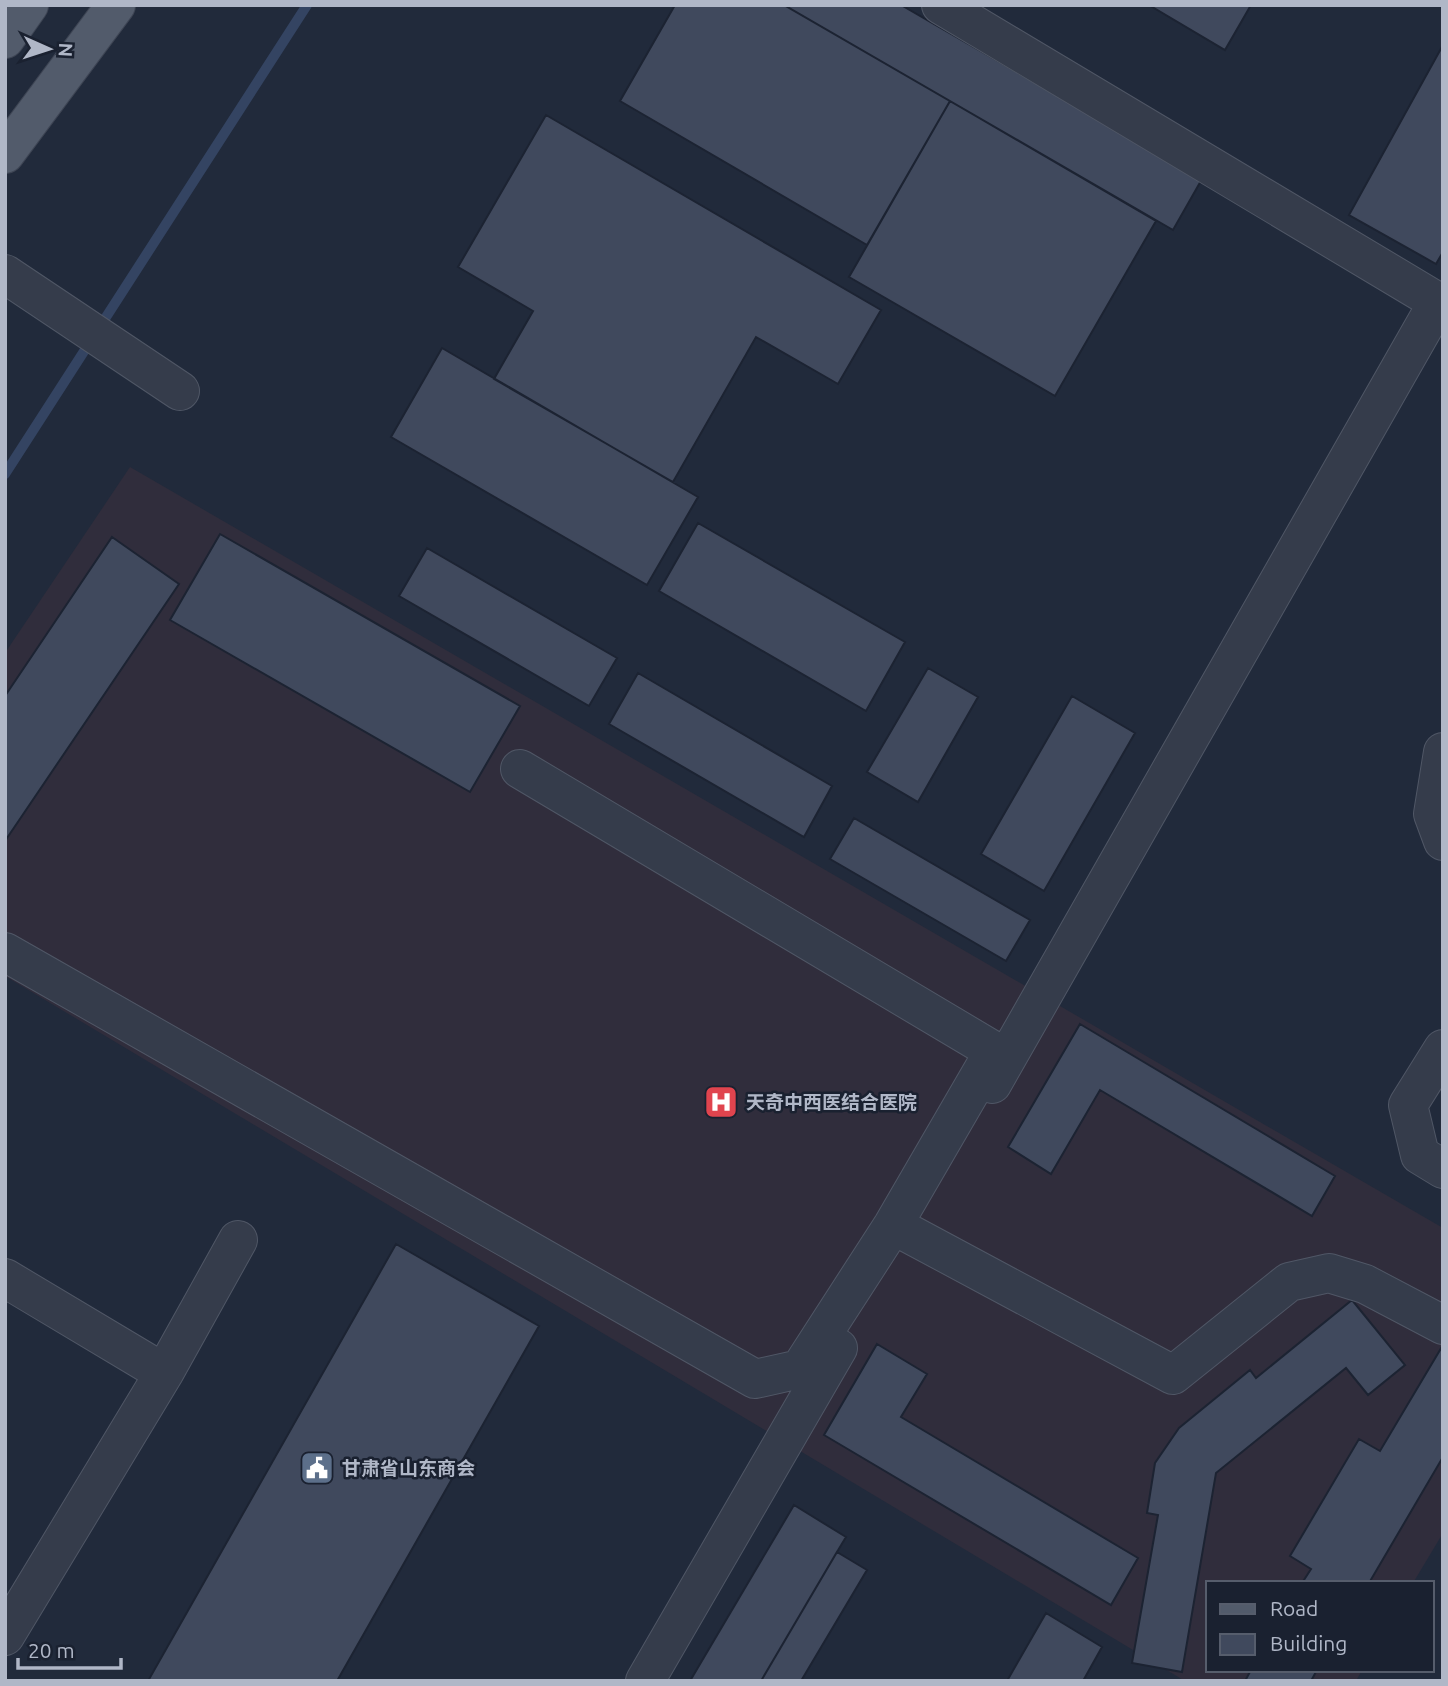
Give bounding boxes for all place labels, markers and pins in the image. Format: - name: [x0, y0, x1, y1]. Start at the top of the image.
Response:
- hospital icon: 天奇中西医结合医院: [702, 1083, 740, 1121]
- place label: 天奇中西医结合医院: [746, 1091, 917, 1113]
- public building icon: 甘肃省山东商会: [298, 1449, 336, 1487]
- place label: 甘肃省山东商会: [342, 1457, 475, 1479]

